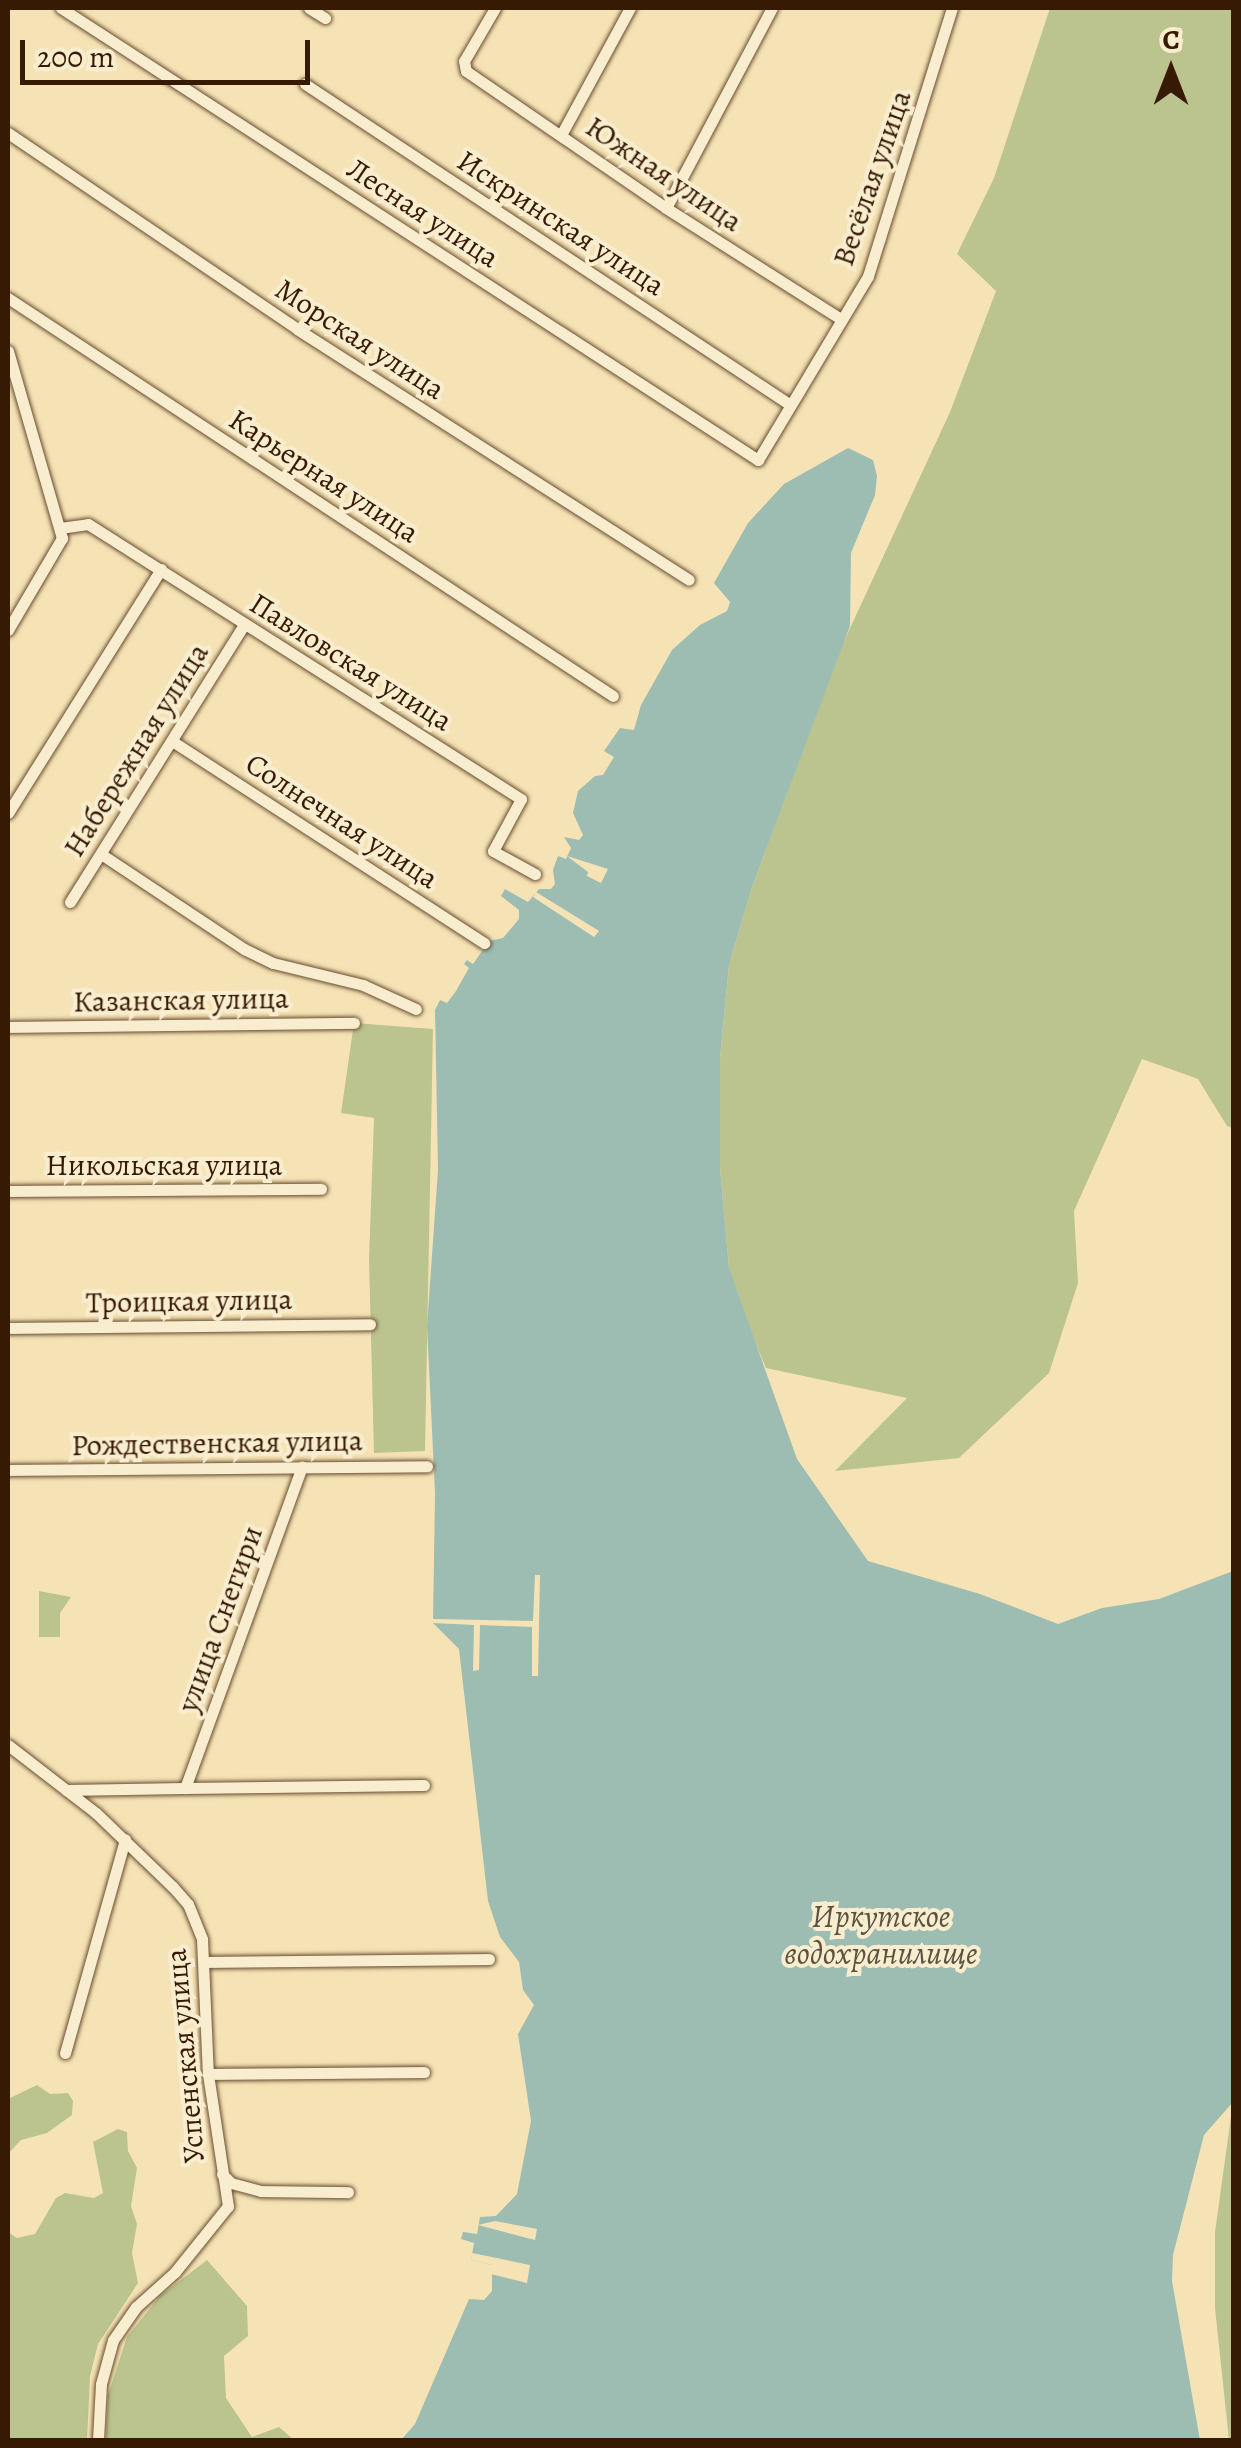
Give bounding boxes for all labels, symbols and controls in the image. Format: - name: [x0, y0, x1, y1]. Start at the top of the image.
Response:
- scale bar: [25, 20, 315, 82]
- north arrow: [1121, 20, 1221, 120]
- text: С: [1162, 21, 1180, 59]
- text: 200 m: [37, 37, 114, 77]
- street label: Весёлая улица: [825, 85, 919, 271]
- street label: Южная улица: [579, 109, 749, 239]
- street label: Искринская улица: [450, 142, 672, 304]
- street label: Лесная улица: [340, 151, 506, 275]
- street label: Морская улица: [269, 271, 451, 407]
- street label: Карьерная улица: [222, 401, 426, 551]
- street label: Павловская улица: [243, 585, 459, 739]
- street label: Набережная улица: [56, 637, 216, 863]
- street label: Солнечная улица: [239, 745, 445, 897]
- street label: Казанская улица: [73, 980, 289, 1020]
- street label: Никольская улица: [46, 1147, 282, 1183]
- street label: Троицкая улица: [85, 1281, 293, 1321]
- street label: Рождественская улица: [71, 1422, 363, 1464]
- street label: улица Снегири: [170, 1521, 270, 1717]
- water label: Иркутское водохранилище: [784, 1898, 978, 1973]
- street label: Успенская улица: [158, 1947, 212, 2165]

